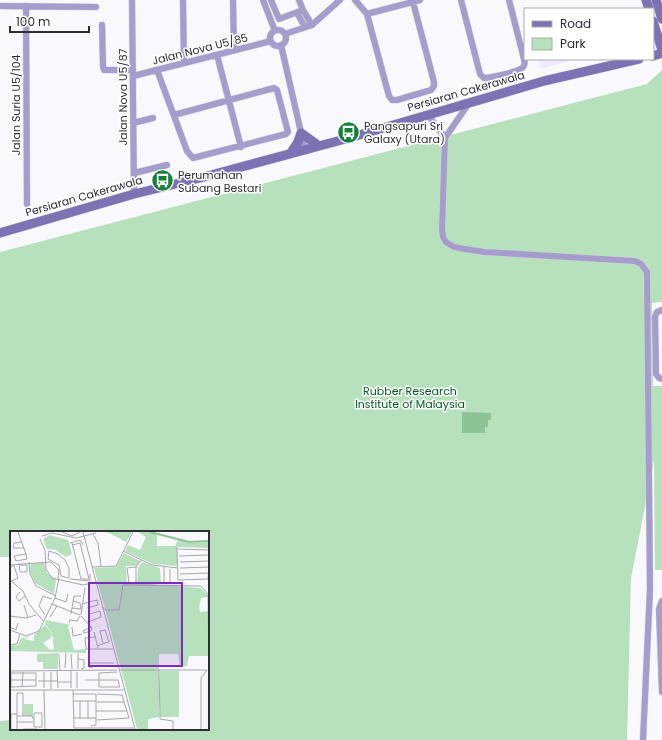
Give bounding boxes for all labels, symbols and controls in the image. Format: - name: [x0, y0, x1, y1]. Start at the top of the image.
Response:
- scale bar: [10, 8, 89, 34]
- legend: [524, 8, 654, 60]
- text: 100 m: [16, 13, 50, 30]
- text: Road: [560, 15, 591, 32]
- street label: Jalan Nova U5/85: [150, 29, 250, 69]
- text: Park: [560, 35, 587, 52]
- street label: Jalan Nova U5/87: [115, 48, 131, 146]
- street label: Jalan Suria U5/104: [8, 54, 24, 155]
- street label: Persiaran Cakerawala: [406, 67, 526, 115]
- place label: Pangsapuri Sri Galaxy (Utara): [364, 118, 445, 147]
- bus stop icon: Pangsapuri Sri Galaxy (Utara): [335, 119, 361, 145]
- place label: Perumahan Subang Bestari: [178, 167, 262, 196]
- bus stop icon: Perumahan Subang Bestari: [150, 168, 176, 194]
- street label: Persiaran Cakerawala: [24, 172, 144, 220]
- park label: Rubber Research Institute of Malaysia: [355, 383, 465, 412]
- inset map: [10, 531, 209, 730]

